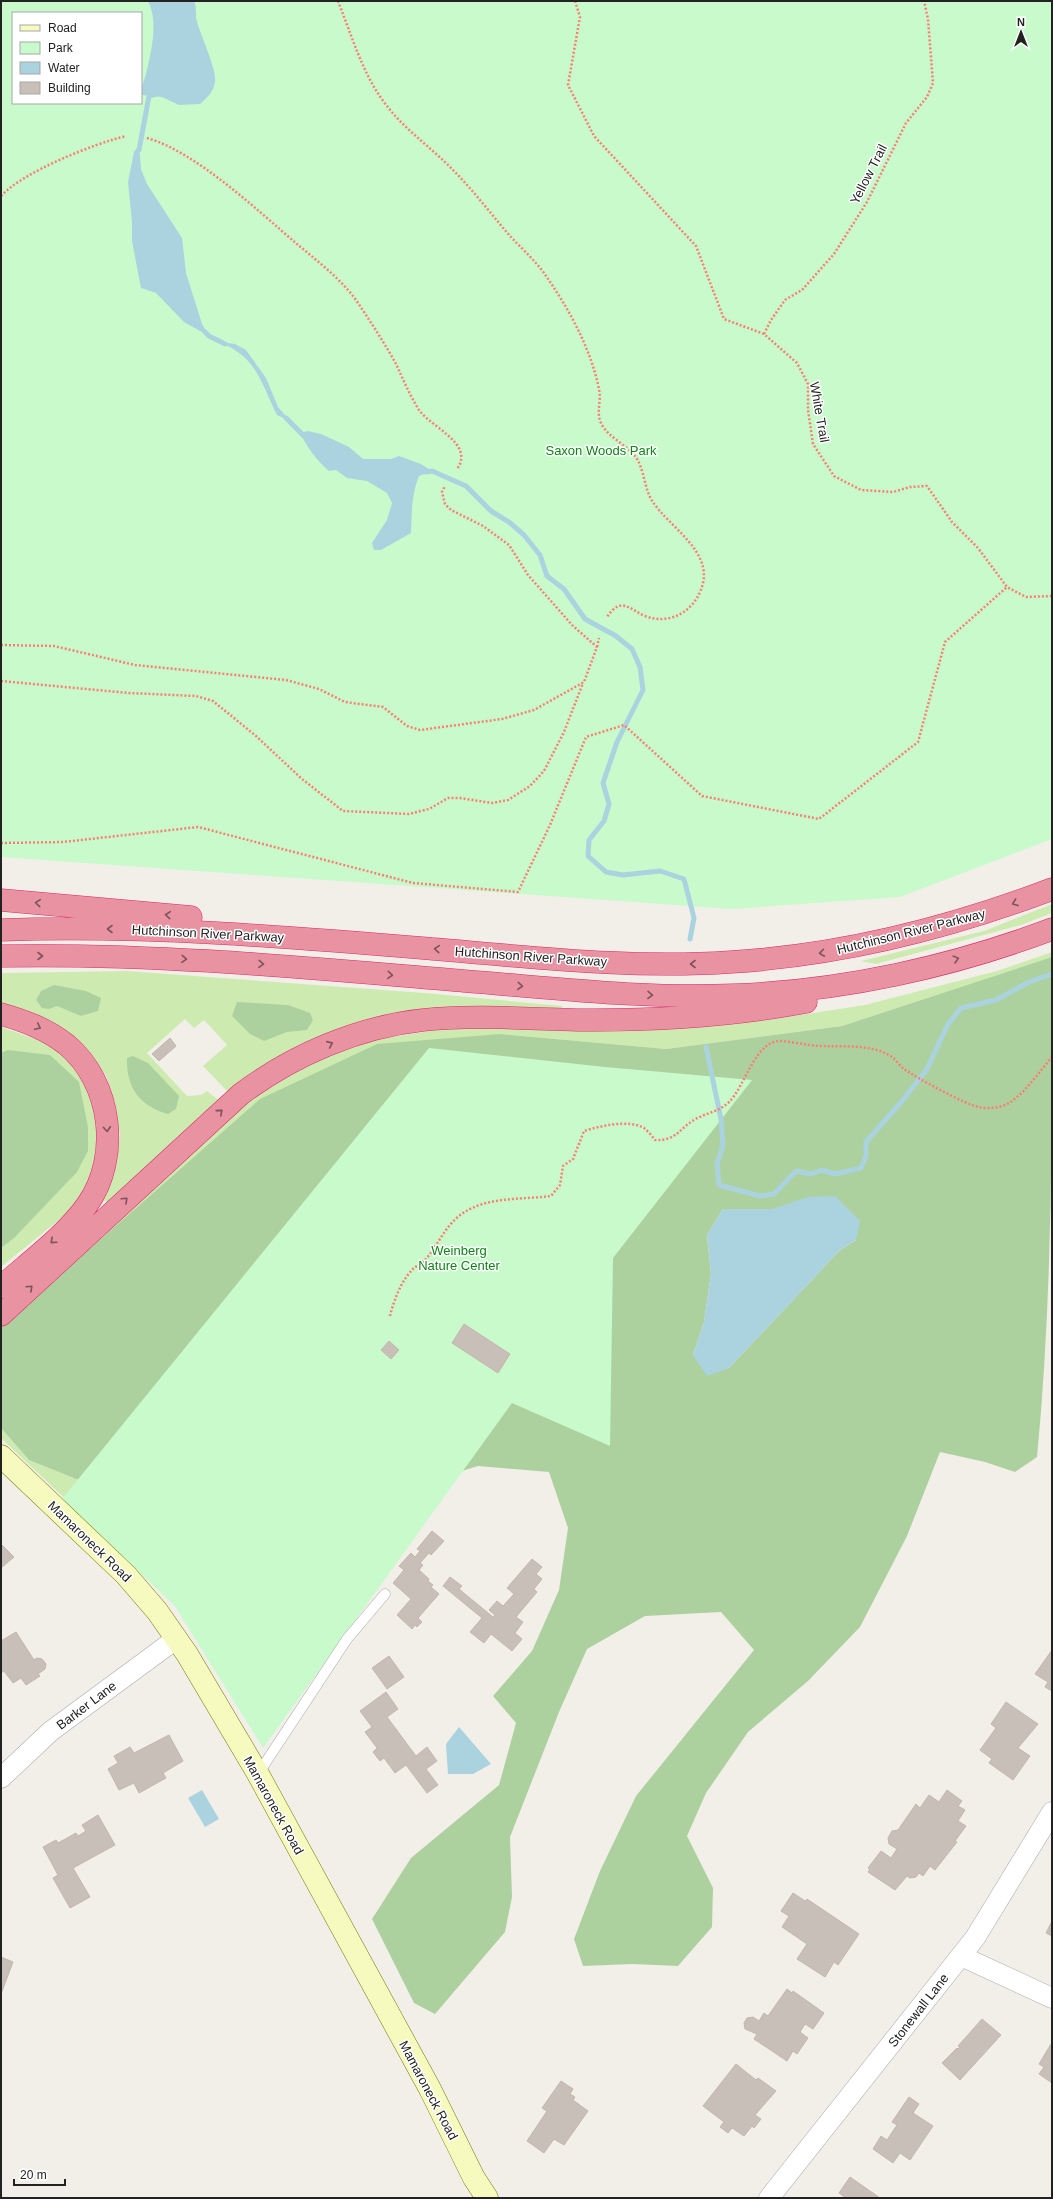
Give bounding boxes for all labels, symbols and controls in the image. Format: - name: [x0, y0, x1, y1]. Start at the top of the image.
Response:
- legend: [12, 12, 142, 104]
- north arrow: [1001, 12, 1041, 52]
- text: N: [1017, 16, 1025, 28]
- text: Road: [48, 21, 77, 35]
- text: Park: [48, 41, 74, 55]
- text: Water: [48, 61, 80, 75]
- text: Building: [48, 81, 91, 95]
- street label: Yellow Trail: [847, 142, 890, 207]
- street label: White Trail: [807, 381, 832, 444]
- park label: Saxon Woods Park: [545, 443, 657, 458]
- one-way arrow: [1012, 898, 1019, 907]
- one-way arrow: [35, 899, 41, 908]
- street label: Hutchinson River Parkway: [835, 906, 987, 957]
- one-way arrow: [165, 910, 171, 919]
- street label: Hutchinson River Parkway: [131, 922, 285, 945]
- one-way arrow: [107, 925, 113, 933]
- street label: Hutchinson River Parkway: [454, 944, 608, 969]
- one-way arrow: [434, 945, 440, 954]
- one-way arrow: [819, 948, 825, 957]
- one-way arrow: [37, 952, 43, 960]
- one-way arrow: [181, 955, 187, 964]
- one-way arrow: [952, 955, 959, 964]
- one-way arrow: [258, 959, 264, 968]
- one-way arrow: [690, 960, 696, 968]
- one-way arrow: [387, 970, 393, 979]
- one-way arrow: [517, 981, 523, 990]
- one-way arrow: [647, 991, 653, 999]
- one-way arrow: [33, 1022, 41, 1030]
- one-way arrow: [326, 1041, 334, 1049]
- one-way arrow: [216, 1109, 223, 1116]
- one-way arrow: [103, 1126, 112, 1132]
- one-way arrow: [120, 1197, 128, 1204]
- one-way arrow: [50, 1236, 58, 1243]
- park label: Weinberg Nature Center: [418, 1243, 500, 1273]
- one-way arrow: [25, 1286, 32, 1293]
- street label: Mamaroneck Road: [45, 1498, 134, 1585]
- street label: Barker Lane: [54, 1678, 119, 1733]
- street label: Mamaroneck Road: [240, 1754, 307, 1857]
- street label: Stonewall Lane: [885, 1971, 952, 2050]
- street label: Mamaroneck Road: [396, 2038, 461, 2142]
- scale bar: [14, 2161, 65, 2187]
- text: 20 m: [20, 2168, 47, 2182]

